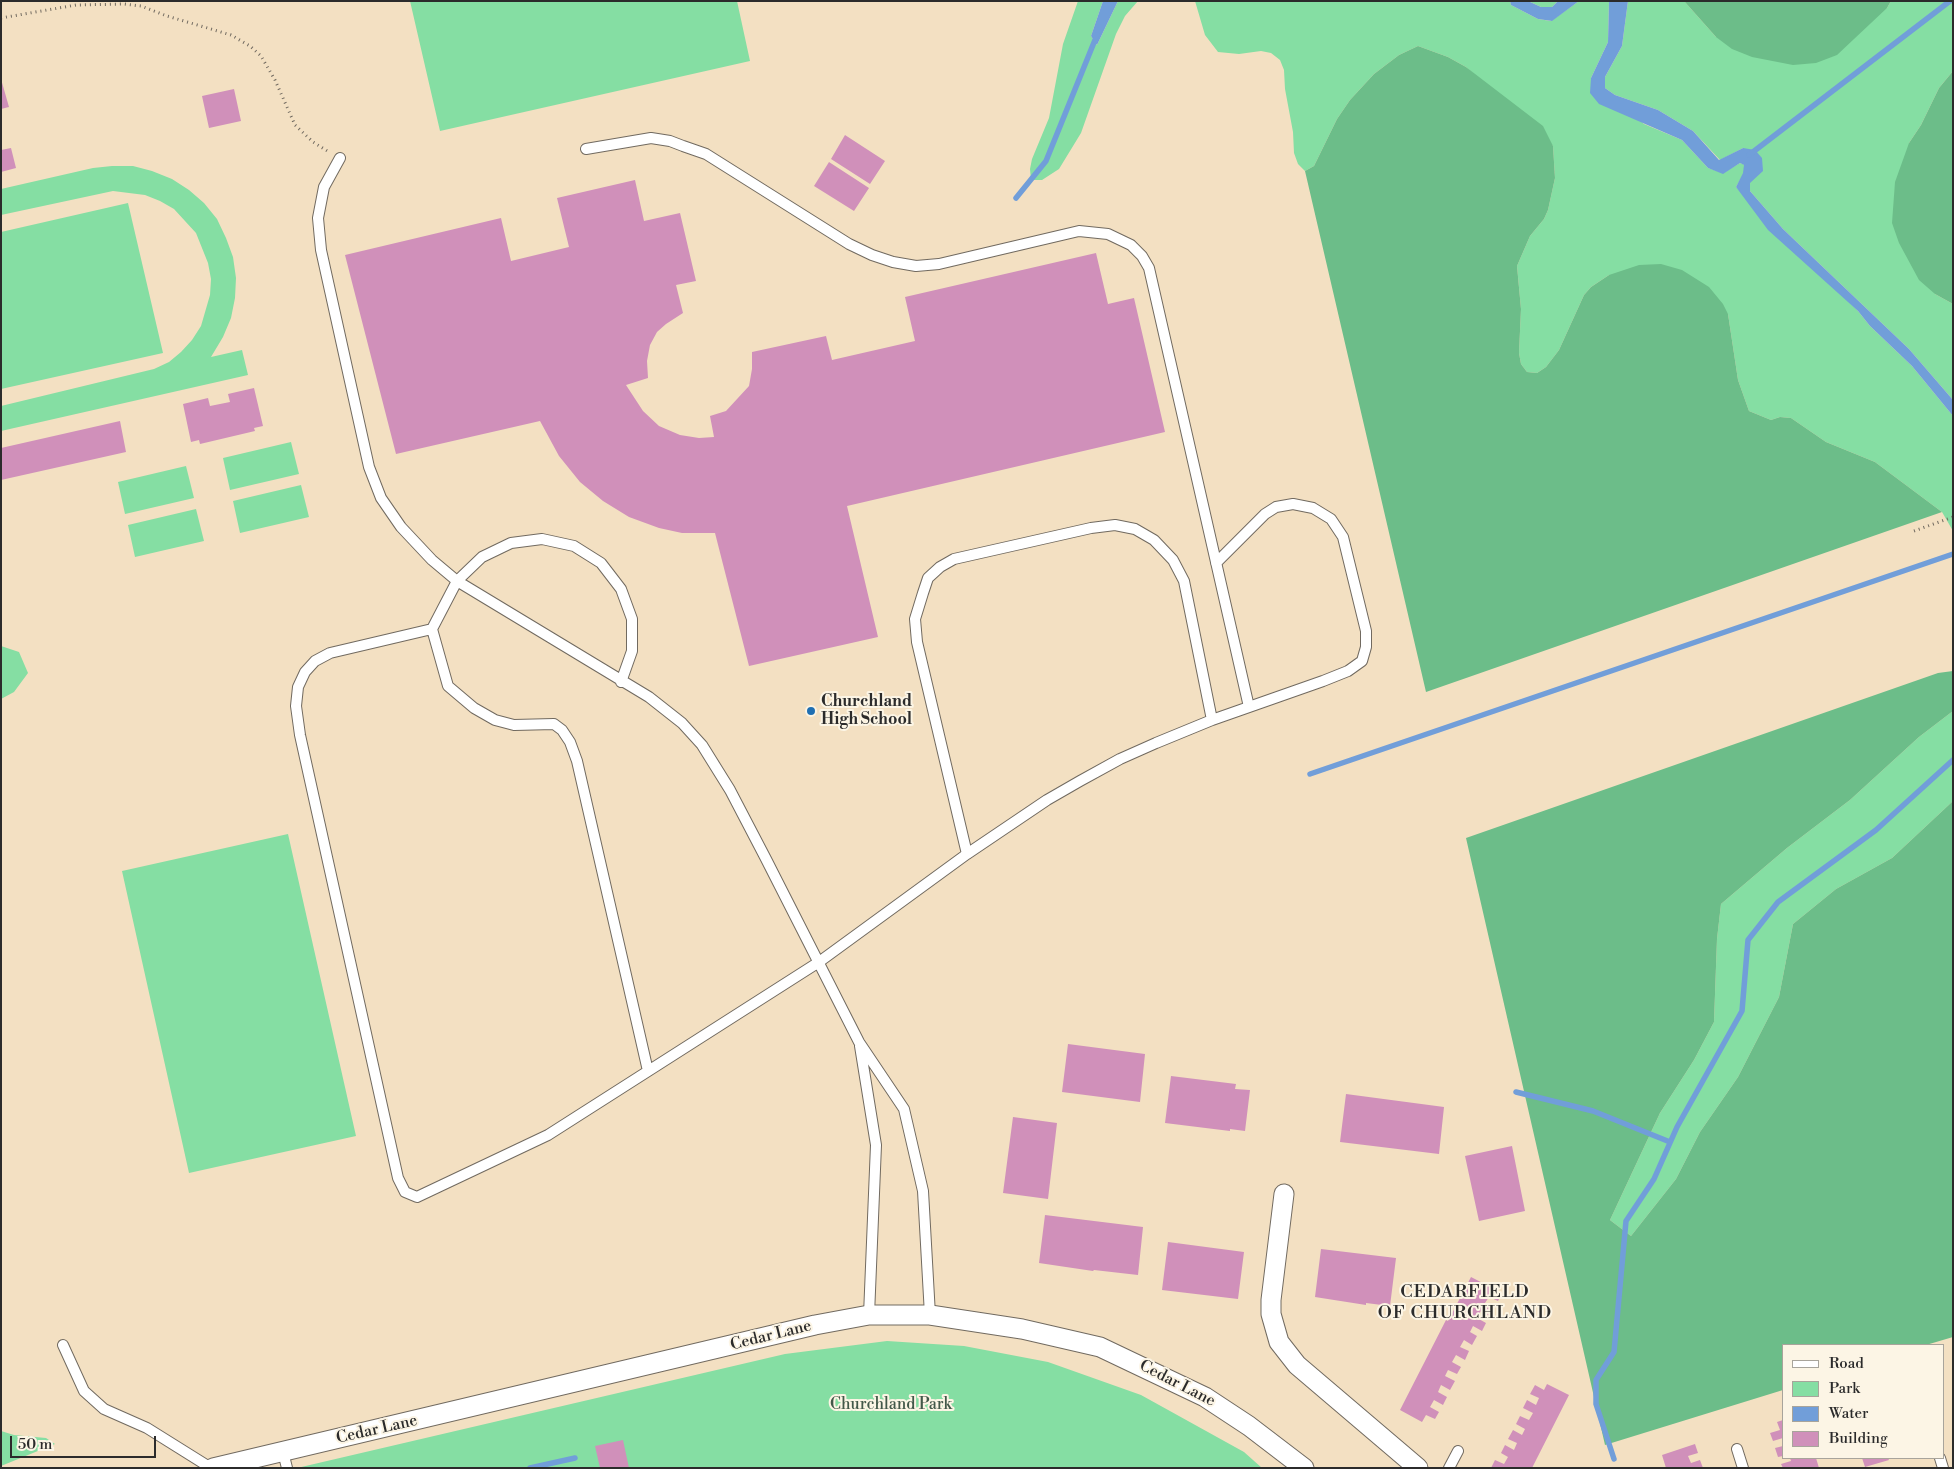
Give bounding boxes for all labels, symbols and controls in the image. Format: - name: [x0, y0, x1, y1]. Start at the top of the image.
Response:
- place label: Churchland High School: [821, 692, 912, 730]
- marker: Churchland High School: [805, 705, 817, 717]
- district label: CEDARFIELD OF CHURCHLAND: [1376, 1282, 1554, 1325]
- street label: Cedar Lane: [729, 1317, 813, 1355]
- legend: [1782, 1344, 1944, 1459]
- text: Road: [1829, 1354, 1864, 1373]
- street label: Cedar Lane: [1136, 1357, 1218, 1411]
- text: Park: [1829, 1379, 1860, 1398]
- park label: Churchland Park: [830, 1395, 952, 1415]
- text: Water: [1829, 1404, 1868, 1423]
- street label: Cedar Lane: [335, 1411, 419, 1449]
- scale bar: [12, 1426, 159, 1458]
- text: Building: [1829, 1429, 1888, 1448]
- text: 50 m: [18, 1435, 52, 1454]

